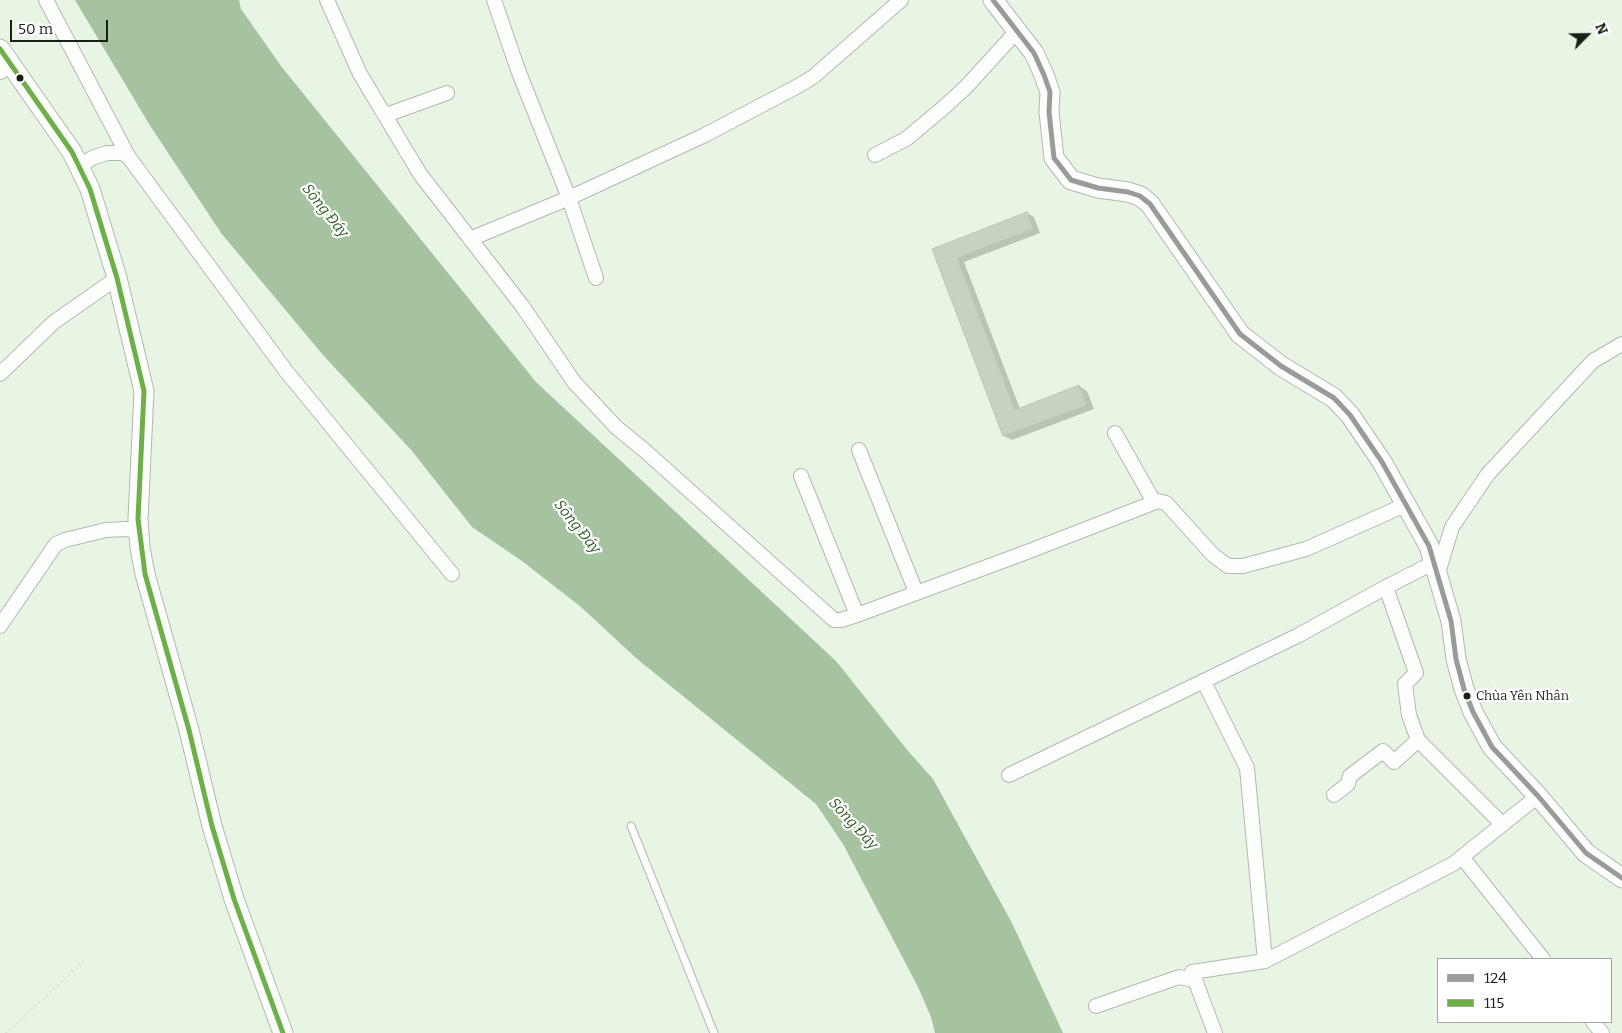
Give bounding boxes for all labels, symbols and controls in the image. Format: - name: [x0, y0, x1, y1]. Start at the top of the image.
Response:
- scale bar: [12, 10, 110, 42]
- north arrow: [1562, 10, 1612, 60]
- text: 50 m: [18, 20, 53, 38]
- text: N: [1591, 21, 1611, 37]
- unlabelled marker: [15, 73, 25, 83]
- water label: Sông Đáy: [298, 180, 352, 242]
- water label: Sông Đáy: [550, 496, 604, 558]
- place label: Chùa Yên Nhân: [1476, 688, 1569, 704]
- marker: Chùa Yên Nhân: [1462, 691, 1472, 701]
- water label: Sông Đáy: [825, 794, 881, 854]
- legend: [1437, 958, 1612, 1023]
- text: 124: [1484, 969, 1507, 987]
- text: 115: [1484, 994, 1504, 1012]

